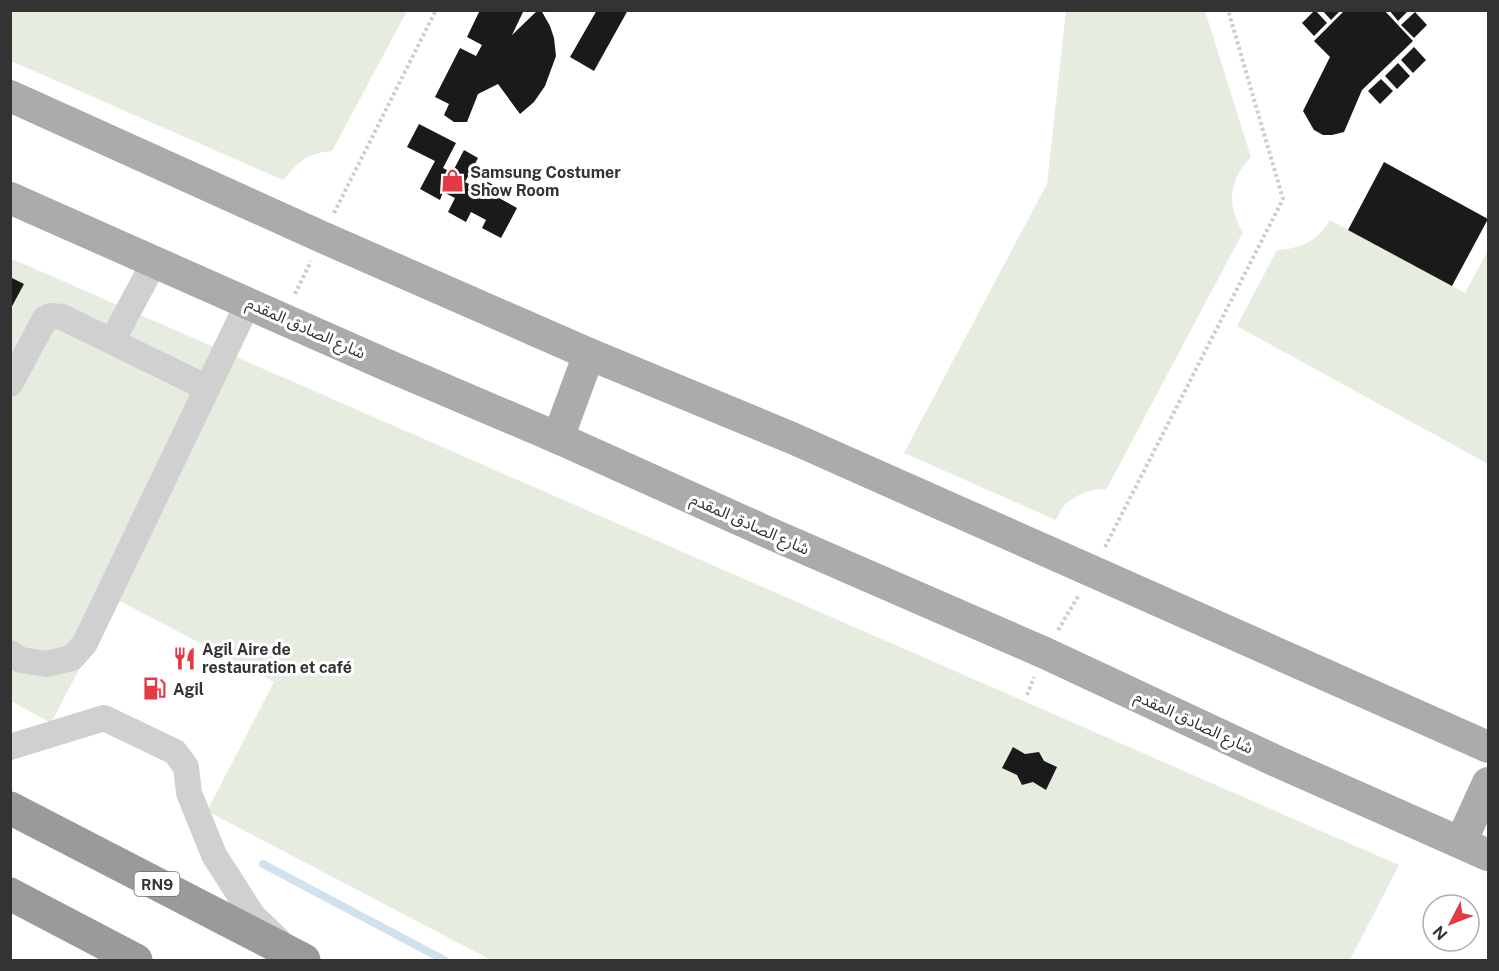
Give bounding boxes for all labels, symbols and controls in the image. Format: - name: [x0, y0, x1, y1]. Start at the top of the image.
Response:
- place label: Samsung Costumer Show Room: [470, 163, 621, 200]
- shop icon: Samsung Costumer Show Room: [439, 168, 465, 194]
- street label: شارع الصادق المقدم: [242, 293, 368, 365]
- street label: شارع الصادق المقدم: [686, 489, 812, 561]
- place label: Agil Aire de restauration et café: [202, 640, 352, 677]
- restaurant icon: Agil Aire de restauration et café: [171, 645, 197, 671]
- fuel station icon: Agil: [142, 676, 168, 702]
- place label: Agil: [173, 680, 204, 699]
- street label: شارع الصادق المقدم: [1131, 686, 1256, 760]
- road number: RN9: [134, 872, 180, 896]
- north arrow: [1421, 893, 1481, 953]
- text: N: [1429, 922, 1451, 944]

